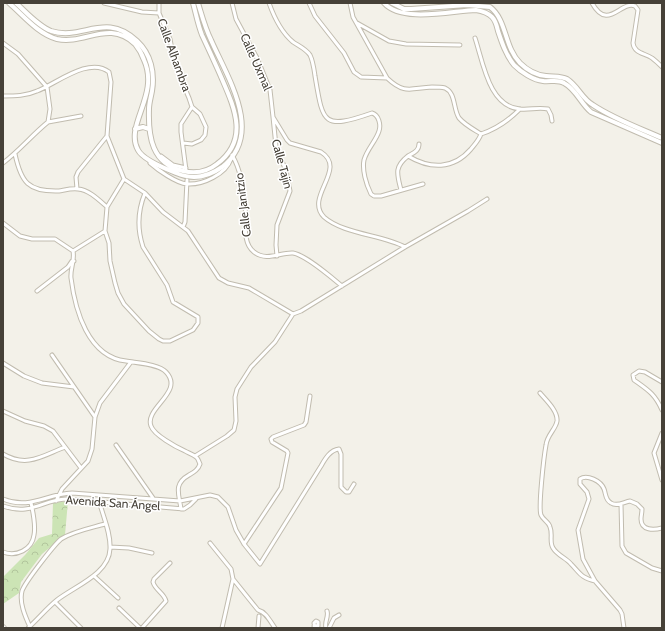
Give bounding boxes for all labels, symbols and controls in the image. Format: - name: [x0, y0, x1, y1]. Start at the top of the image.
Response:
- street label: Calle Alhambra: [154, 16, 195, 94]
- street label: Calle Uxmal: [237, 31, 276, 93]
- street label: Calle Tajín: [269, 137, 296, 191]
- street label: Calle Janitzio: [231, 172, 254, 238]
- street label: Avenida San Ángel: [65, 492, 161, 513]

